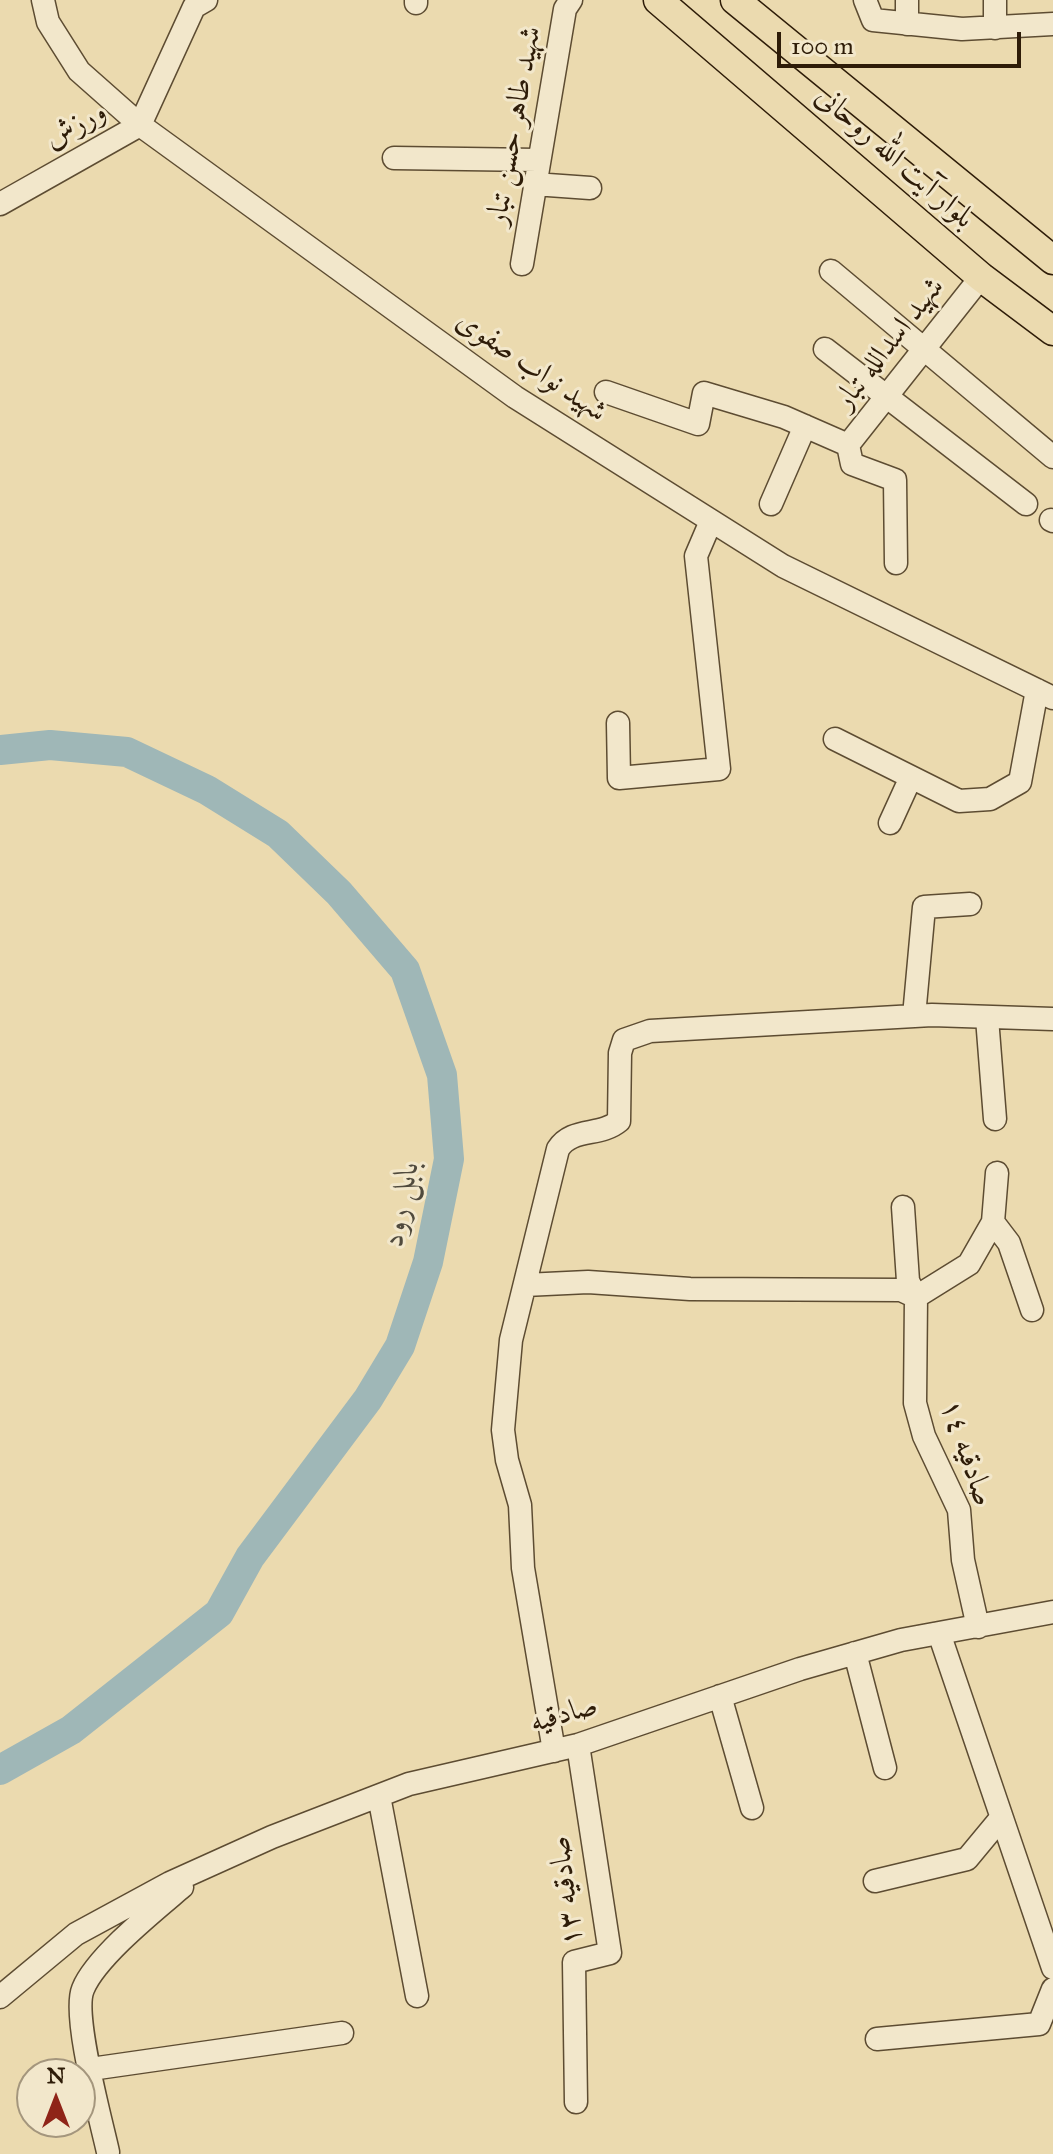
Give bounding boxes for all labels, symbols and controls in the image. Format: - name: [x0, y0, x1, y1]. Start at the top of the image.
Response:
- scale bar: [781, 16, 1025, 66]
- street label: شهید طاهر حسن تبار: [480, 24, 550, 228]
- text: 100 m: [791, 31, 854, 61]
- street label: بلوار آیت الله روحانی: [807, 79, 981, 237]
- street label: ورزش: [39, 94, 113, 158]
- street label: شهید اسدالله تبار: [827, 271, 953, 417]
- street label: شهید نواب صفوی: [449, 303, 613, 431]
- water label: بابل رود: [375, 1158, 429, 1250]
- street label: صادقيه ١٤: [931, 1395, 1001, 1511]
- street label: صادقیه: [526, 1688, 602, 1742]
- street label: صادقیه ۱۳: [542, 1834, 592, 1948]
- north arrow: [16, 2058, 96, 2138]
- text: N: [47, 2062, 65, 2089]

